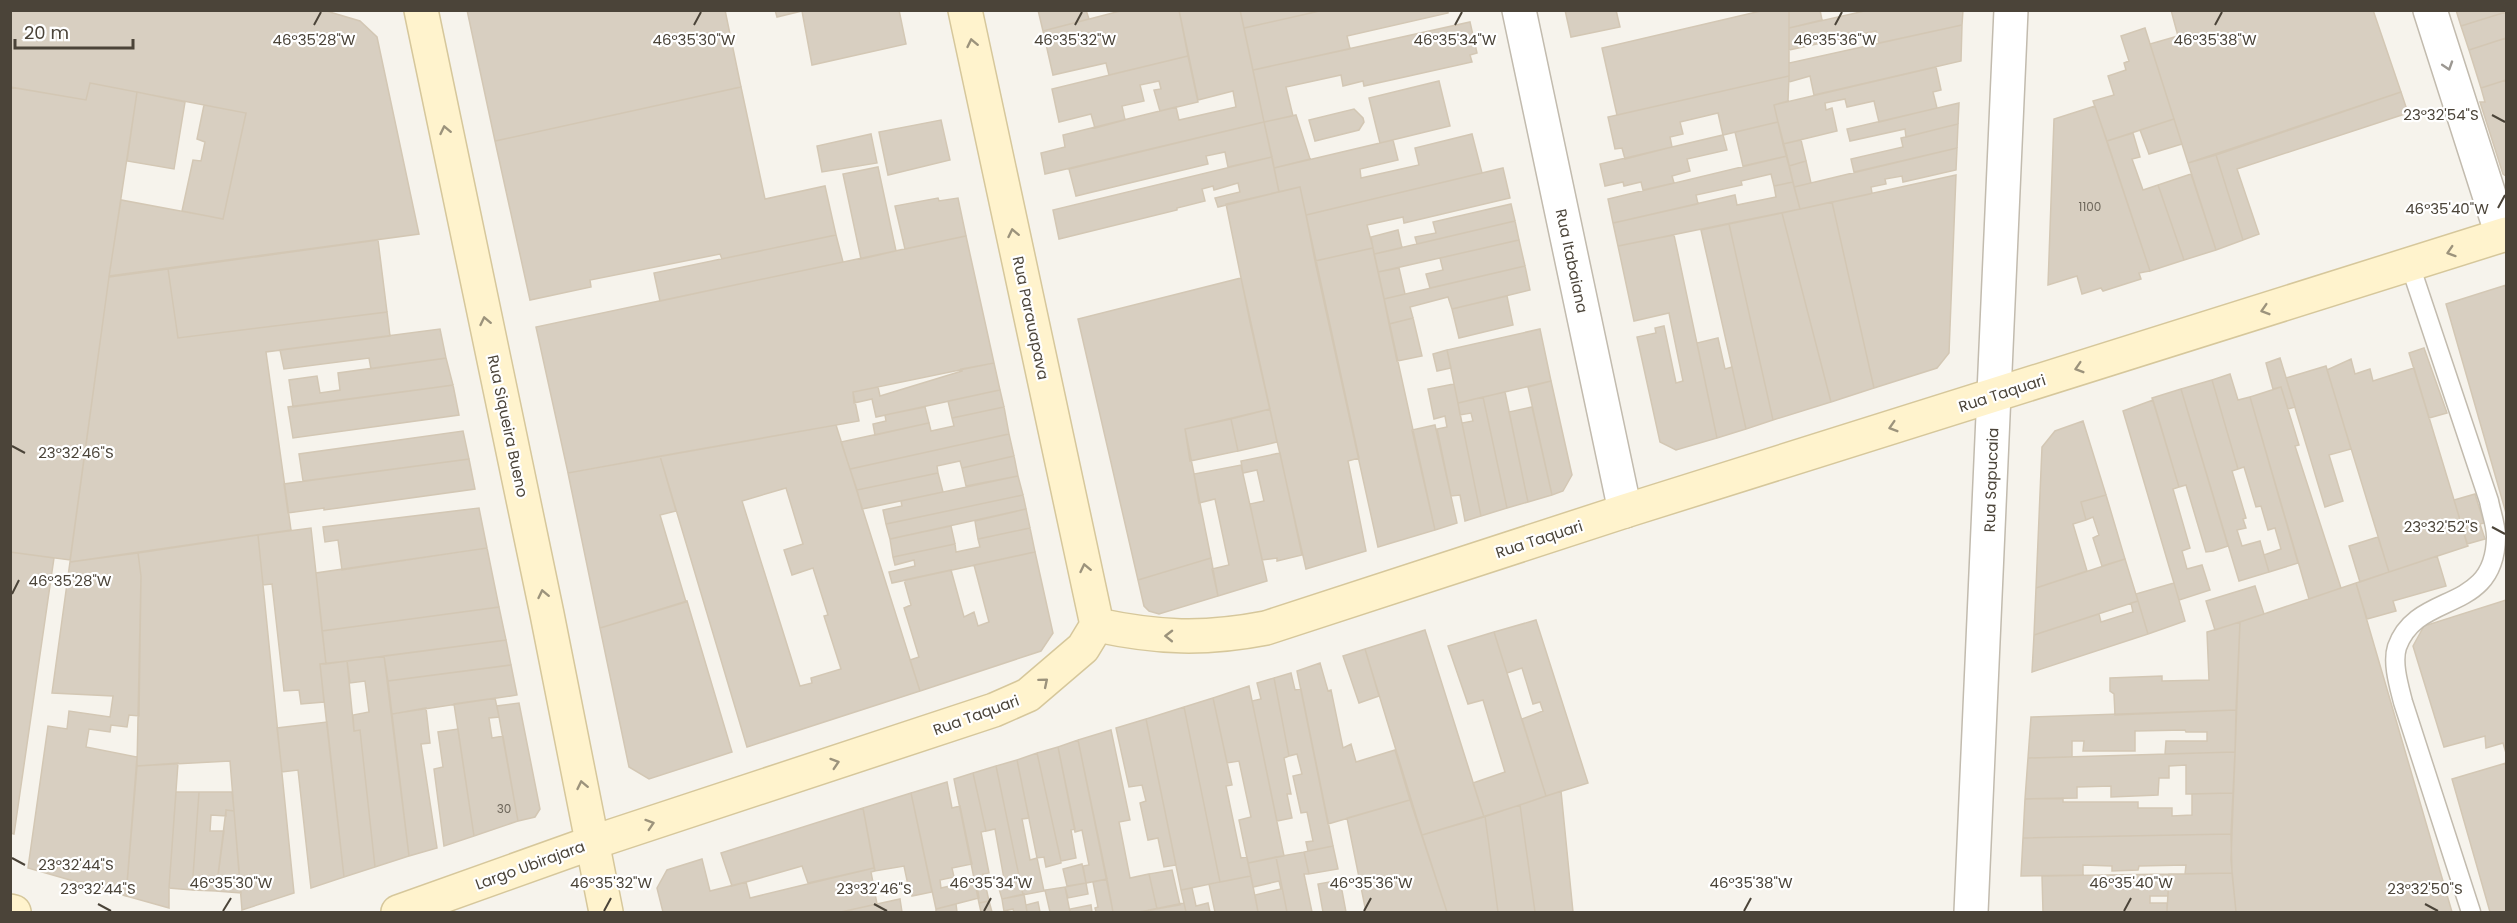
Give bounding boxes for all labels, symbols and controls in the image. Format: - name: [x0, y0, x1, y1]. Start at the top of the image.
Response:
- scale bar: [15, 12, 134, 50]
- text: 20 m: [24, 20, 69, 45]
- text: 46°35'28"W: [273, 29, 356, 50]
- text: 46°35'30"W: [652, 29, 736, 50]
- text: 46°35'32"W: [1034, 29, 1116, 50]
- text: 46°35'34"W: [1413, 29, 1497, 50]
- text: 46°35'36"W: [1793, 29, 1877, 50]
- text: 46°35'38"W: [2173, 29, 2257, 50]
- one-way arrow: [967, 38, 980, 48]
- one-way arrow: [2440, 60, 2453, 71]
- text: 23°32'54"S: [2403, 104, 2479, 125]
- one-way arrow: [439, 125, 452, 135]
- house number: 1100: [2079, 198, 2101, 215]
- text: 46°35'40"W: [2405, 198, 2489, 219]
- street label: Rua Itabaiana: [1551, 207, 1593, 315]
- one-way arrow: [1007, 229, 1020, 239]
- one-way arrow: [2446, 245, 2457, 257]
- street label: Rua Parauapava: [1008, 254, 1054, 382]
- one-way arrow: [2260, 303, 2271, 315]
- one-way arrow: [479, 316, 492, 326]
- street label: Rua Siqueira Bueno: [483, 353, 533, 499]
- one-way arrow: [2074, 361, 2085, 373]
- street label: Rua Taquari: [1956, 369, 2048, 417]
- one-way arrow: [1888, 420, 1899, 432]
- street label: Rua Sapucaia: [1979, 427, 2003, 533]
- text: 23°32'46"S: [38, 442, 114, 463]
- street label: Rua Taquari: [1493, 515, 1585, 563]
- text: 23°32'52"S: [2404, 516, 2478, 537]
- one-way arrow: [1079, 563, 1092, 573]
- text: 46°35'28"W: [29, 570, 112, 591]
- one-way arrow: [537, 589, 550, 599]
- one-way arrow: [1165, 630, 1174, 642]
- one-way arrow: [1037, 678, 1048, 689]
- street label: Rua Taquari: [930, 690, 1022, 740]
- one-way arrow: [829, 758, 840, 770]
- one-way arrow: [577, 780, 590, 790]
- house number: 30: [497, 800, 511, 817]
- one-way arrow: [644, 819, 655, 831]
- street label: Largo Ubirajara: [472, 835, 588, 895]
- text: 23°32'44"S: [38, 854, 114, 875]
- text: 46°35'30"W: [189, 872, 273, 893]
- text: 46°35'32"W: [570, 872, 652, 893]
- text: 46°35'34"W: [949, 872, 1033, 893]
- text: 46°35'36"W: [1329, 872, 1413, 893]
- text: 46°35'38"W: [1709, 872, 1793, 893]
- text: 46°35'40"W: [2089, 872, 2173, 893]
- text: 23°32'44"S: [60, 878, 136, 899]
- text: 23°32'46"S: [836, 878, 912, 899]
- text: 23°32'50"S: [2387, 878, 2463, 899]

